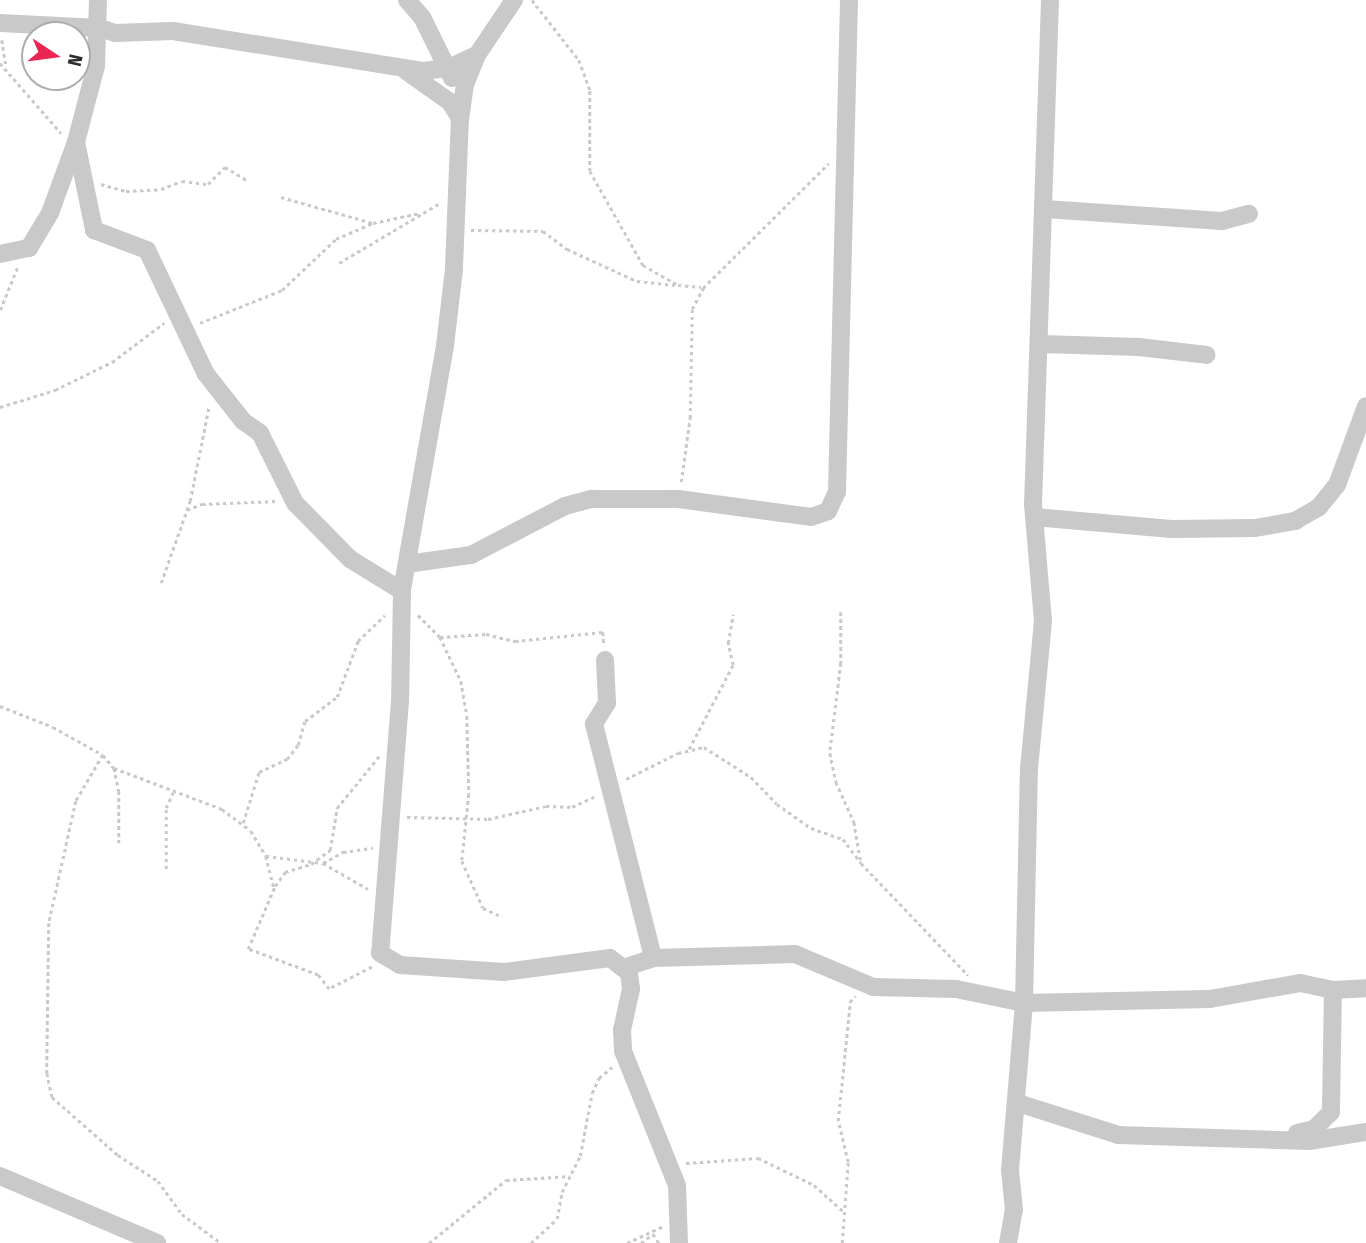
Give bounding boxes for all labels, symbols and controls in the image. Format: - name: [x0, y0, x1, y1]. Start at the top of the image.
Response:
- north arrow: [21, 21, 91, 91]
- text: N: [63, 52, 87, 69]

